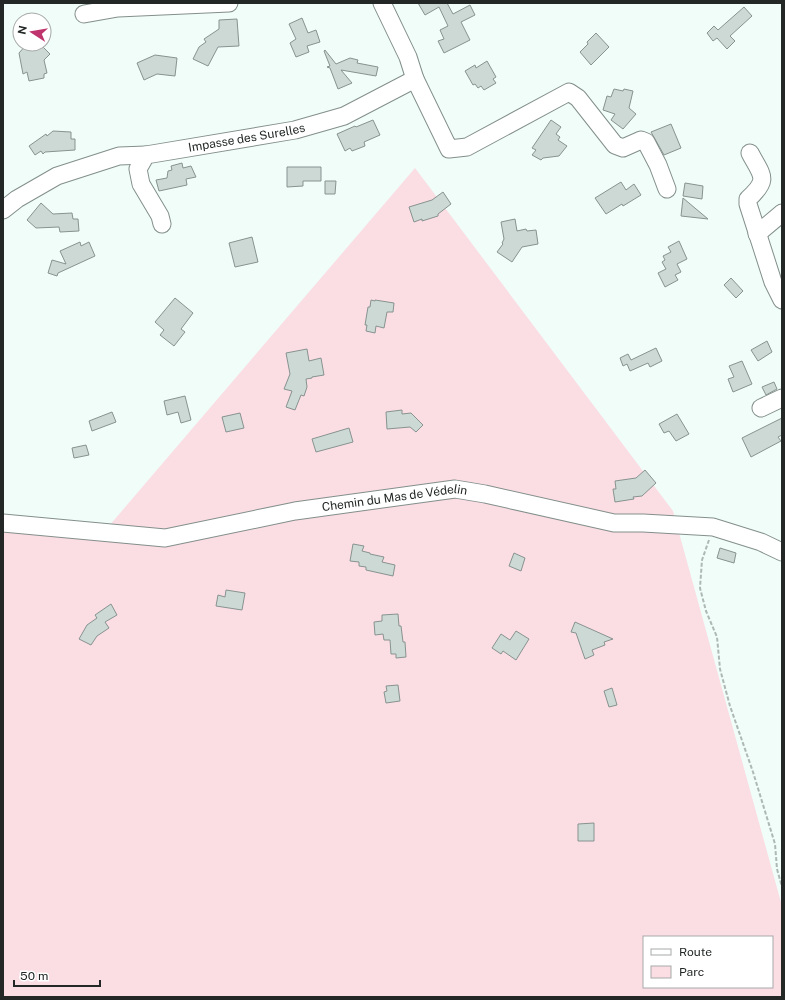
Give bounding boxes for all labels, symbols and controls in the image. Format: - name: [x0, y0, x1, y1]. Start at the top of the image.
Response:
- north arrow: [12, 12, 52, 52]
- text: N: [15, 24, 29, 35]
- street label: Impasse des Surelles: [187, 120, 307, 155]
- street label: Chemin du Mas de Védelin: [321, 482, 468, 514]
- legend: [643, 936, 773, 988]
- text: Route: [679, 945, 712, 959]
- scale bar: [14, 962, 100, 988]
- text: Parc: [679, 965, 704, 979]
- text: 50 m: [20, 969, 48, 983]

